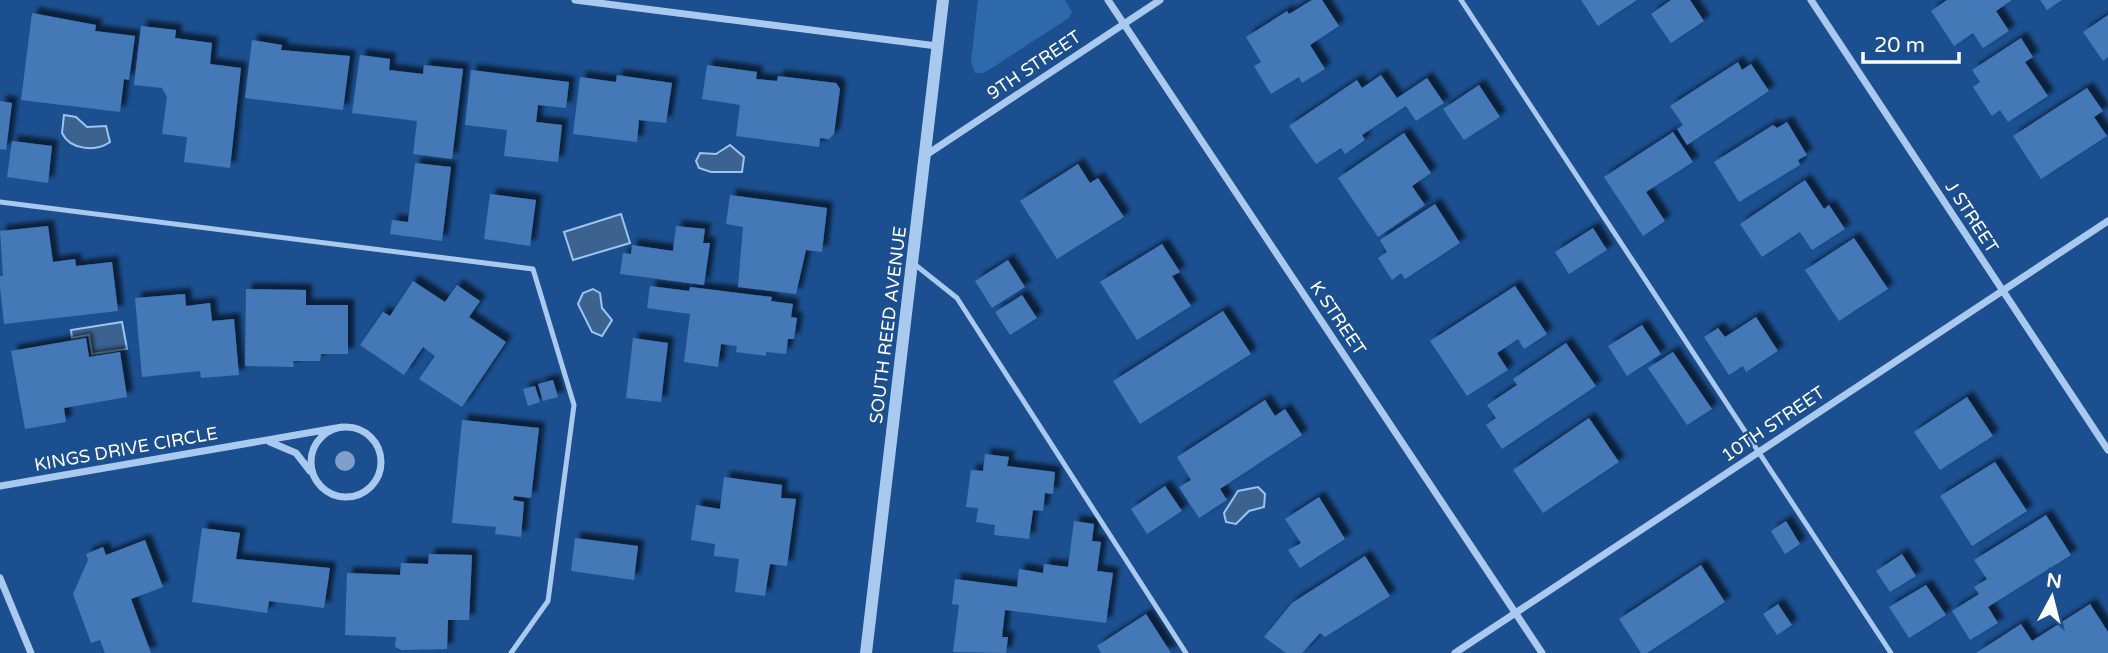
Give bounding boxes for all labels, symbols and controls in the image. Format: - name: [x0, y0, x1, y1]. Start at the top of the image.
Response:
- scale bar: [1863, 21, 1959, 65]
- street label: 9TH STREET: [983, 25, 1085, 105]
- text: 20 m: [1874, 33, 1925, 58]
- street label: J STREET: [1941, 177, 2003, 257]
- street label: SOUTH REED AVENUE: [865, 225, 911, 425]
- street label: K STREET: [1305, 277, 1371, 359]
- street label: 10TH STREET: [1717, 381, 1829, 467]
- street label: KINGS DRIVE CIRCLE: [33, 422, 219, 476]
- north arrow: [2017, 562, 2087, 632]
- text: N: [2045, 569, 2063, 593]

